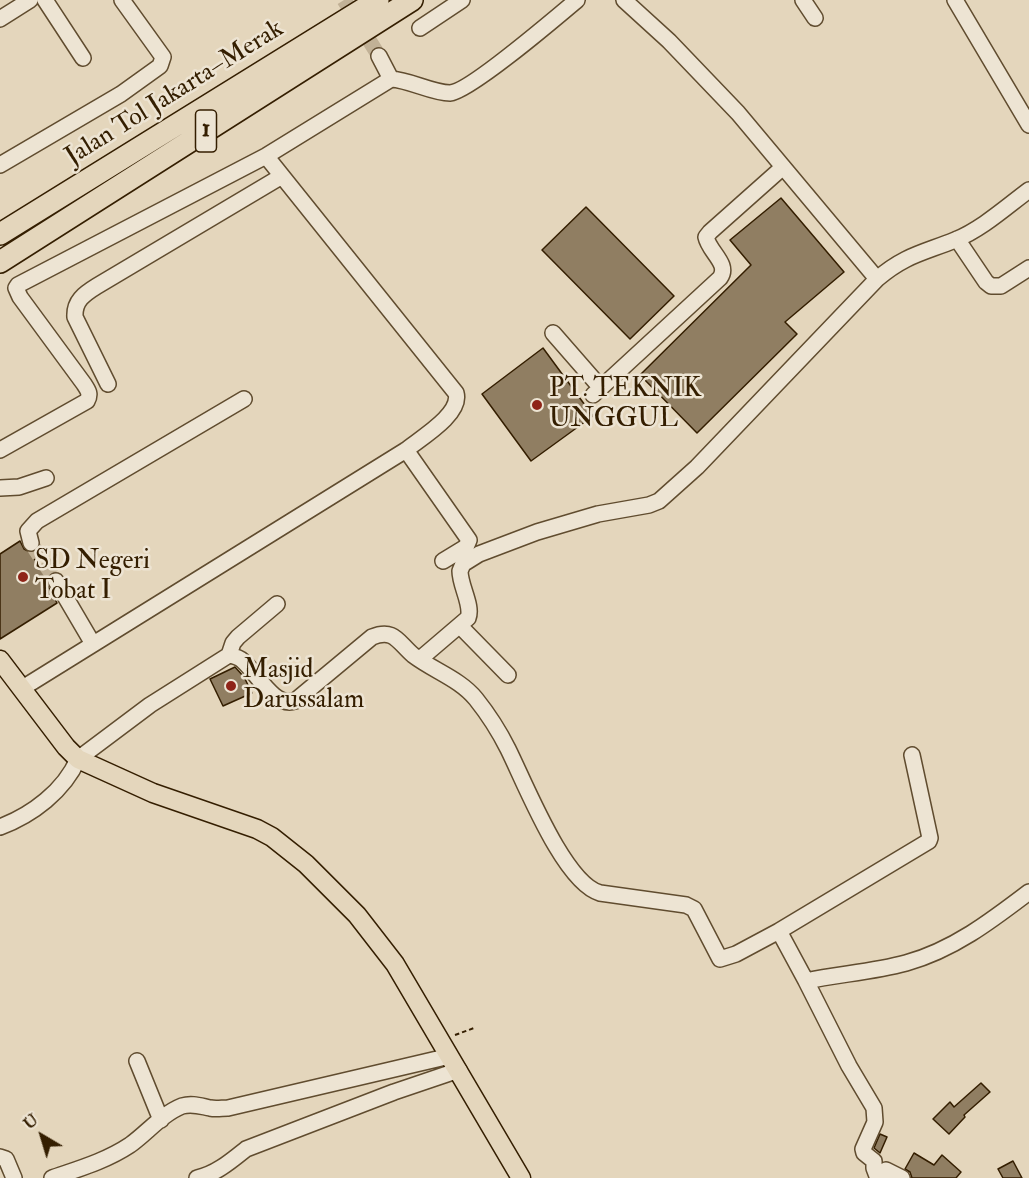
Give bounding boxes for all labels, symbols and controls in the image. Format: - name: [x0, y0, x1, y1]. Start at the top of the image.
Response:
- street label: Jalan Tol Jakarta–Merak: [60, 14, 290, 174]
- road number: 1: [196, 110, 216, 152]
- place label: PT. TEKNIK UNGGUL: [549, 374, 701, 436]
- marker: PT. TEKNIK UNGGUL: [530, 398, 544, 412]
- place label: SD Negeri Tobat I: [35, 546, 150, 608]
- marker: SD Negeri Tobat I: [16, 570, 30, 584]
- place label: Masjid Darussalam: [243, 655, 364, 716]
- marker: Masjid Darussalam: [224, 679, 238, 693]
- north arrow: [12, 1106, 72, 1166]
- text: U: [19, 1110, 42, 1134]

